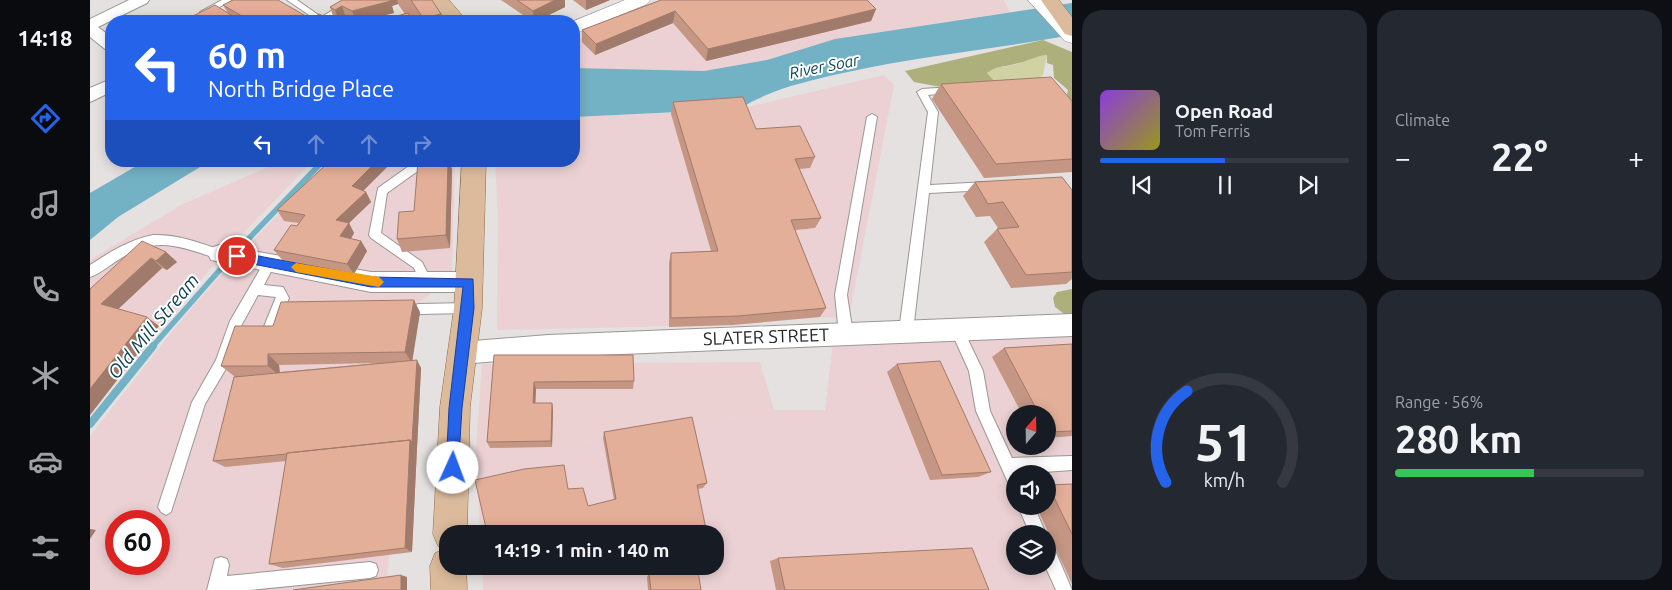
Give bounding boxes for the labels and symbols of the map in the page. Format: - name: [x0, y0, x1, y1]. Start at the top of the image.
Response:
- water label: River Soar: [788, 50, 861, 82]
- pin: [216, 235, 258, 277]
- water label: Old Mill Stream: [103, 269, 203, 383]
- street label: SLATER STREET: [703, 324, 829, 348]
- north arrow: [1006, 405, 1056, 455]
- position arrow: [426, 441, 478, 493]
- speed limit sign: 60: [105, 510, 170, 575]

